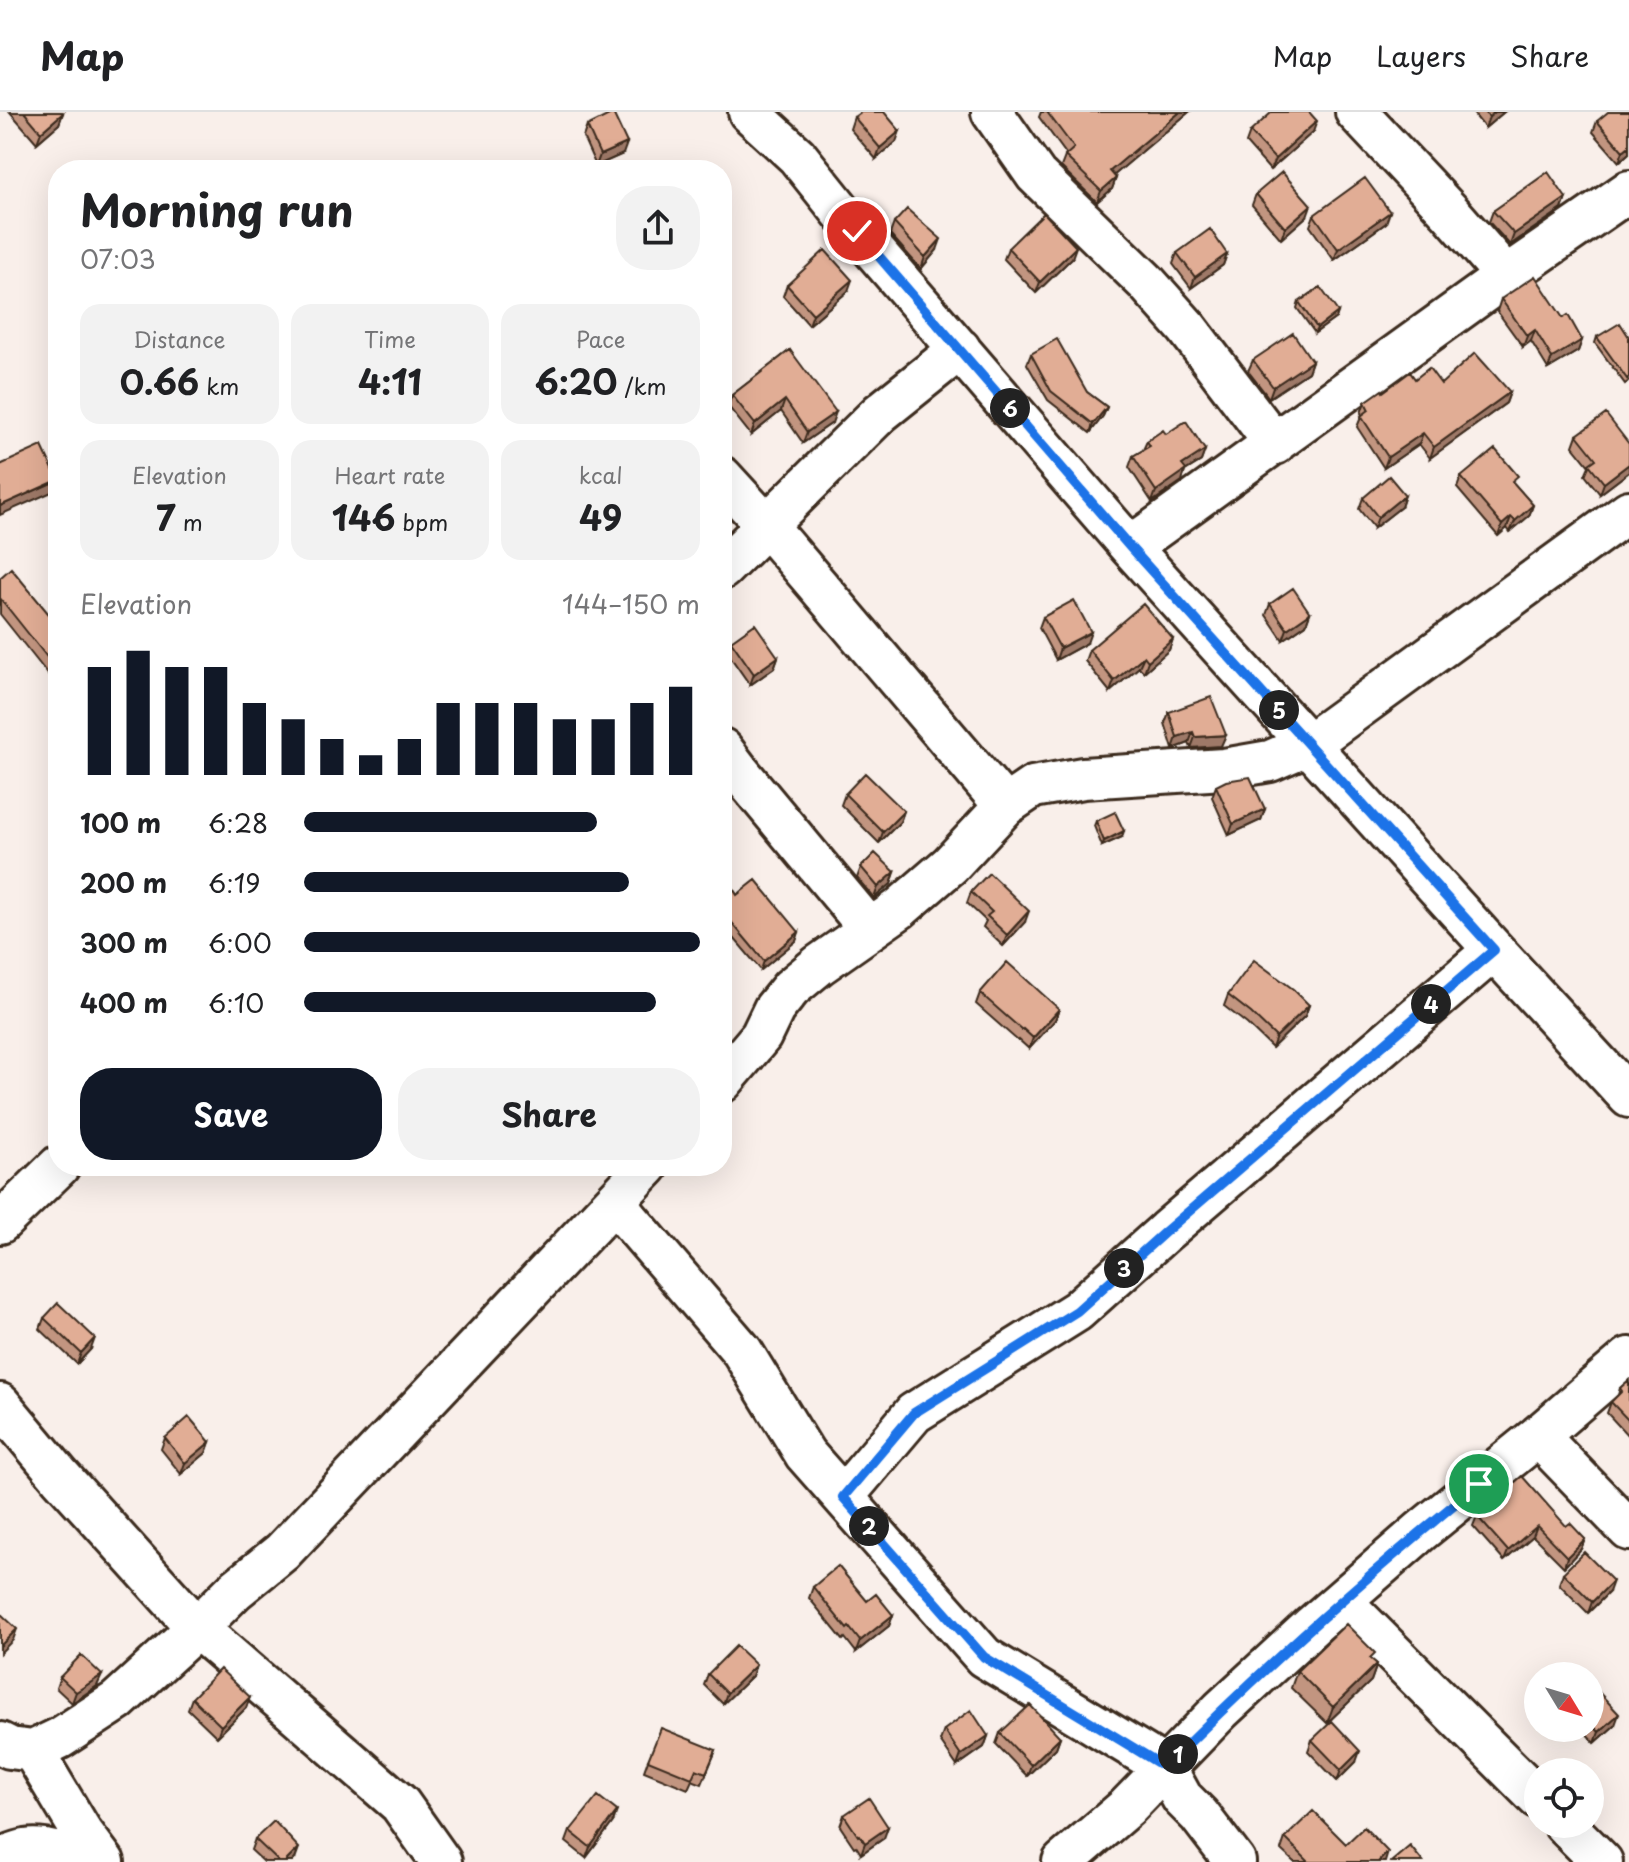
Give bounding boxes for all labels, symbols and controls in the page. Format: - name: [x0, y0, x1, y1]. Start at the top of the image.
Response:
- text: Map: [40, 27, 124, 84]
- text: Map: [1272, 34, 1332, 77]
- text: Layers: [1376, 34, 1466, 77]
- text: Share: [1510, 34, 1589, 77]
- text: Morning run: [80, 176, 354, 242]
- button: share: [616, 186, 700, 270]
- pin: [823, 197, 891, 265]
- icon: check: [835, 209, 879, 253]
- text: 07:03: [80, 239, 156, 278]
- text: Distance: [133, 322, 225, 355]
- text: Time: [364, 322, 416, 355]
- text: Pace: [576, 322, 625, 355]
- text: 0.66: [119, 355, 199, 407]
- text: 4:11: [358, 355, 422, 407]
- text: 6:20: [535, 355, 617, 407]
- text: km: [199, 369, 239, 402]
- text: /km: [617, 369, 667, 402]
- pin: 6: [990, 388, 1030, 428]
- text: 6: [1002, 391, 1018, 424]
- text: Elevation: [132, 458, 227, 491]
- text: Heart rate: [334, 458, 446, 491]
- text: kcal: [579, 458, 623, 491]
- text: 7: [156, 491, 176, 543]
- text: 146: [332, 491, 396, 543]
- text: 49: [579, 491, 622, 543]
- text: m: [176, 505, 203, 538]
- text: bpm: [396, 505, 448, 538]
- text: Elevation: [80, 584, 192, 623]
- text: 144–150 m: [562, 584, 700, 623]
- pin: 5: [1259, 690, 1299, 730]
- text: 5: [1272, 693, 1286, 726]
- text: 100 m: [80, 803, 161, 842]
- text: 6:28: [208, 803, 268, 842]
- text: 200 m: [80, 863, 167, 902]
- text: 6:19: [208, 863, 261, 902]
- text: 300 m: [80, 923, 168, 962]
- text: 6:00: [208, 923, 272, 962]
- text: 400 m: [80, 983, 168, 1022]
- text: 6:10: [208, 983, 264, 1022]
- pin: 4: [1411, 984, 1451, 1024]
- text: 4: [1424, 987, 1438, 1020]
- button: Save: [80, 1068, 382, 1160]
- button: Share: [398, 1068, 700, 1160]
- pin: 3: [1104, 1248, 1144, 1288]
- text: 3: [1117, 1251, 1131, 1284]
- pin: [1445, 1450, 1513, 1518]
- icon: arrive: [1457, 1462, 1501, 1506]
- pin: 2: [849, 1506, 889, 1546]
- text: 2: [861, 1509, 877, 1542]
- north arrow: [1524, 1662, 1604, 1742]
- map controls: [1524, 1662, 1604, 1838]
- pin: 1: [1158, 1734, 1198, 1774]
- text: 1: [1173, 1737, 1183, 1770]
- button: locate: [1524, 1758, 1604, 1838]

